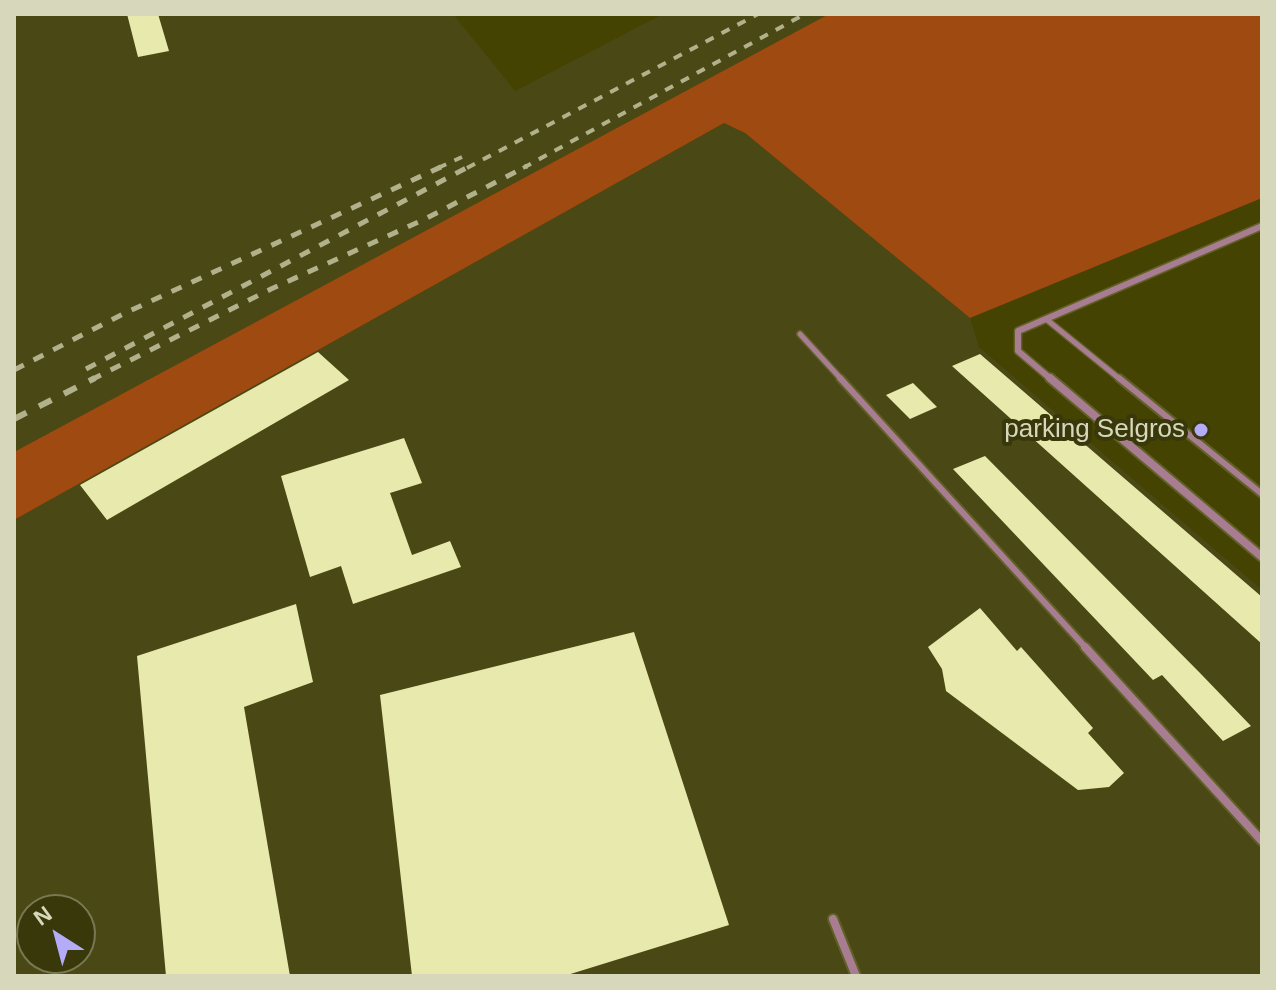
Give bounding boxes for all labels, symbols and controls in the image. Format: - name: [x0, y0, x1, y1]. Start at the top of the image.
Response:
- place label: parking Selgros: [1004, 414, 1185, 446]
- marker: parking Selgros: [1192, 421, 1210, 439]
- north arrow: [16, 894, 96, 974]
- text: N: [29, 901, 57, 931]

